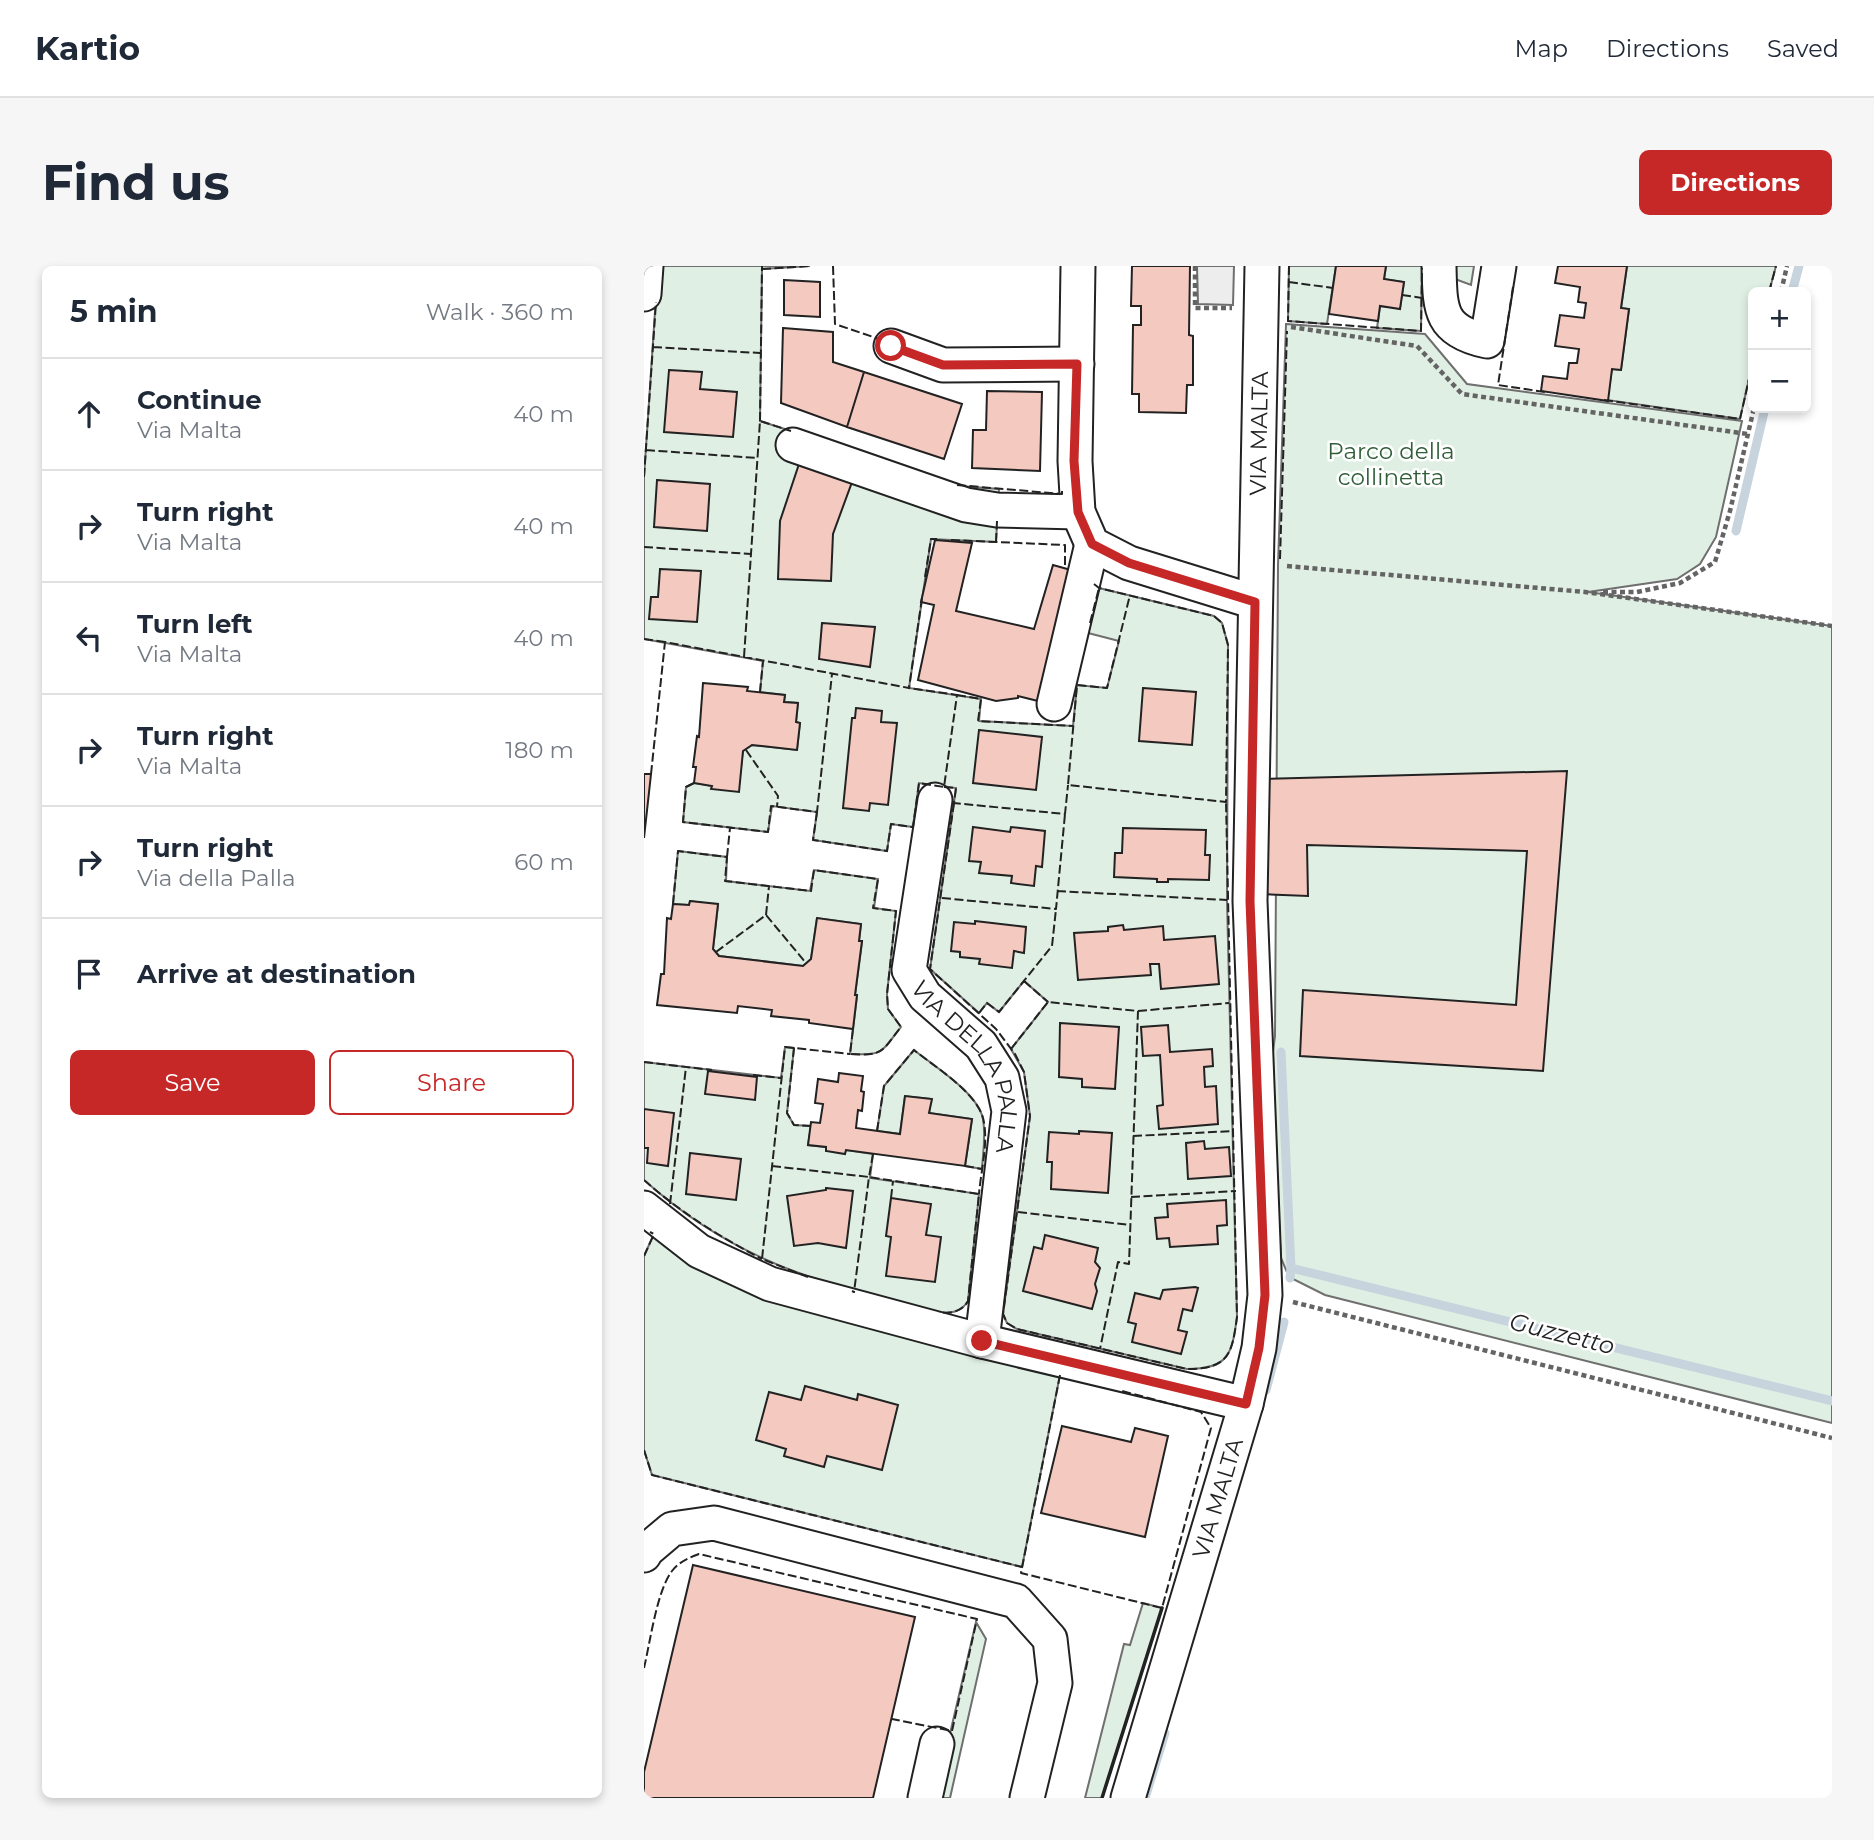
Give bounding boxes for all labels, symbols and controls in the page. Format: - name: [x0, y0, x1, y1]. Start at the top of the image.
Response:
- text: Kartio: [35, 28, 140, 68]
- text: Map: [1515, 34, 1568, 63]
- text: Directions: [1606, 34, 1729, 63]
- text: Saved: [1767, 34, 1839, 63]
- button: Directions: [1639, 150, 1832, 215]
- text: Find us: [42, 153, 230, 212]
- map controls: [1748, 287, 1811, 413]
- button: +: [1748, 287, 1811, 350]
- text: 5 min: [70, 293, 158, 330]
- text: Walk · 360 m: [426, 298, 574, 326]
- route start: [875, 330, 906, 361]
- button: −: [1748, 350, 1811, 413]
- street label: VIA MALTA: [1244, 371, 1274, 496]
- text: Continue: [137, 384, 262, 416]
- icon: ahead: [70, 395, 108, 433]
- text: 40 m: [513, 400, 574, 428]
- text: Via Malta: [137, 416, 242, 444]
- park label: Parco della collinetta: [1327, 437, 1455, 491]
- text: Turn right: [137, 496, 273, 528]
- icon: right: [70, 507, 108, 545]
- text: 40 m: [513, 512, 574, 540]
- text: Via Malta: [137, 528, 242, 556]
- text: Turn left: [137, 608, 253, 640]
- icon: left: [70, 619, 108, 657]
- text: 40 m: [513, 624, 574, 652]
- text: Via Malta: [137, 640, 242, 668]
- text: Turn right: [137, 720, 273, 752]
- icon: right: [70, 731, 108, 769]
- text: 180 m: [505, 736, 574, 764]
- text: Via Malta: [137, 752, 242, 780]
- text: Turn right: [137, 832, 273, 864]
- icon: right: [70, 843, 108, 881]
- text: 60 m: [514, 848, 574, 876]
- text: Via della Palla: [137, 864, 296, 892]
- icon: arrive: [70, 955, 108, 993]
- text: Arrive at destination: [137, 958, 416, 990]
- street label: VIA DELLA PALLA: [905, 976, 1023, 1156]
- button: Save: [70, 1050, 315, 1115]
- button: Share: [329, 1050, 574, 1115]
- water label: Guzzetto: [1507, 1306, 1618, 1361]
- route end: [966, 1325, 997, 1356]
- street label: VIA MALTA: [1187, 1434, 1249, 1562]

